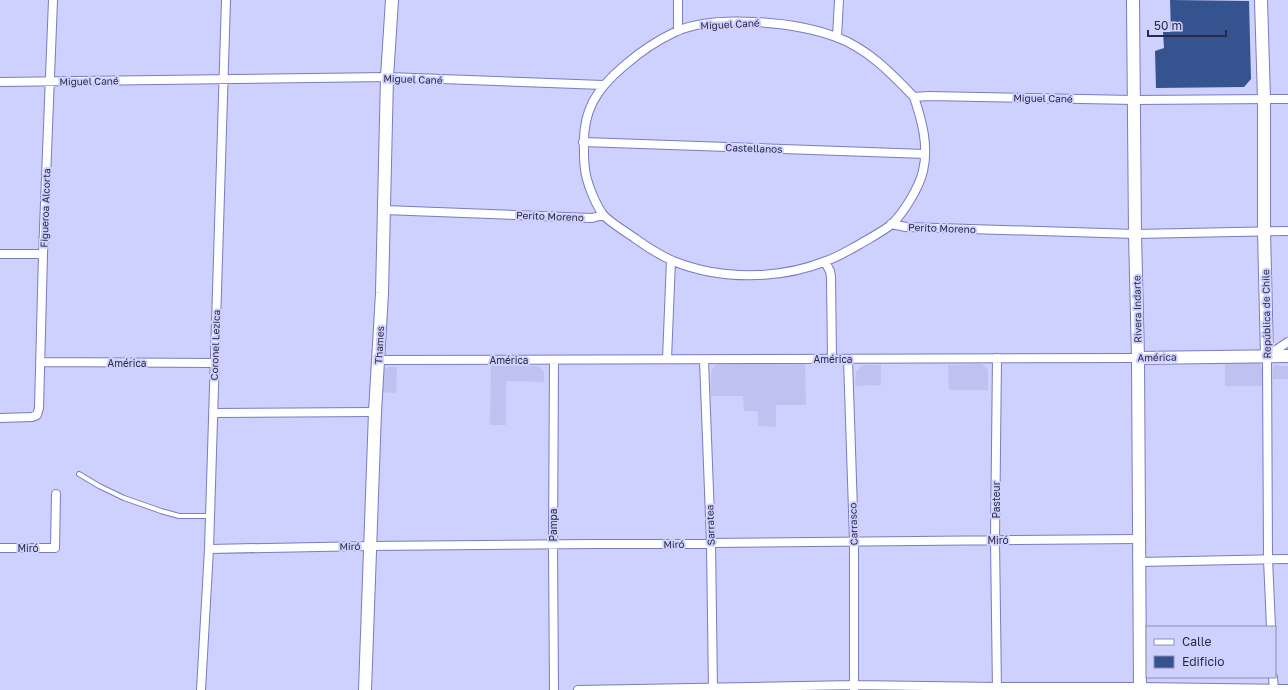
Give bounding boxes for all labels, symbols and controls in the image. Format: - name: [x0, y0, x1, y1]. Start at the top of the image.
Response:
- scale bar: [1148, 12, 1226, 38]
- street label: Miguel Cané: [700, 16, 760, 32]
- text: 50 m: [1154, 18, 1182, 33]
- street label: Miguel Cané: [383, 72, 443, 86]
- street label: Miguel Cané: [59, 74, 119, 88]
- street label: Miguel Cané: [1013, 91, 1073, 105]
- street label: Castellanos: [725, 141, 783, 155]
- street label: Figueroa Alcorta: [38, 168, 52, 248]
- street label: Perito Moreno: [516, 209, 584, 223]
- street label: Perito Moreno: [908, 221, 976, 235]
- street label: República de Chile: [1259, 269, 1273, 359]
- street label: Rivera Indarte: [1130, 275, 1144, 343]
- street label: Coronel Lezica: [208, 310, 222, 380]
- street label: Thames: [372, 326, 386, 364]
- street label: América: [1137, 351, 1177, 363]
- street label: América: [813, 353, 853, 365]
- street label: América: [489, 354, 529, 366]
- street label: América: [107, 357, 147, 369]
- street label: Pasteur: [990, 481, 1002, 519]
- street label: Carrasco: [846, 503, 860, 545]
- street label: Sarratea: [703, 504, 717, 546]
- street label: Pampa: [547, 509, 559, 541]
- street label: Miró: [987, 534, 1009, 546]
- street label: Miró: [663, 538, 685, 550]
- street label: Miró: [339, 540, 361, 552]
- street label: Miró: [17, 542, 39, 554]
- legend: [1146, 626, 1276, 678]
- text: Calle: [1182, 634, 1212, 649]
- text: Edificio: [1182, 654, 1224, 669]

